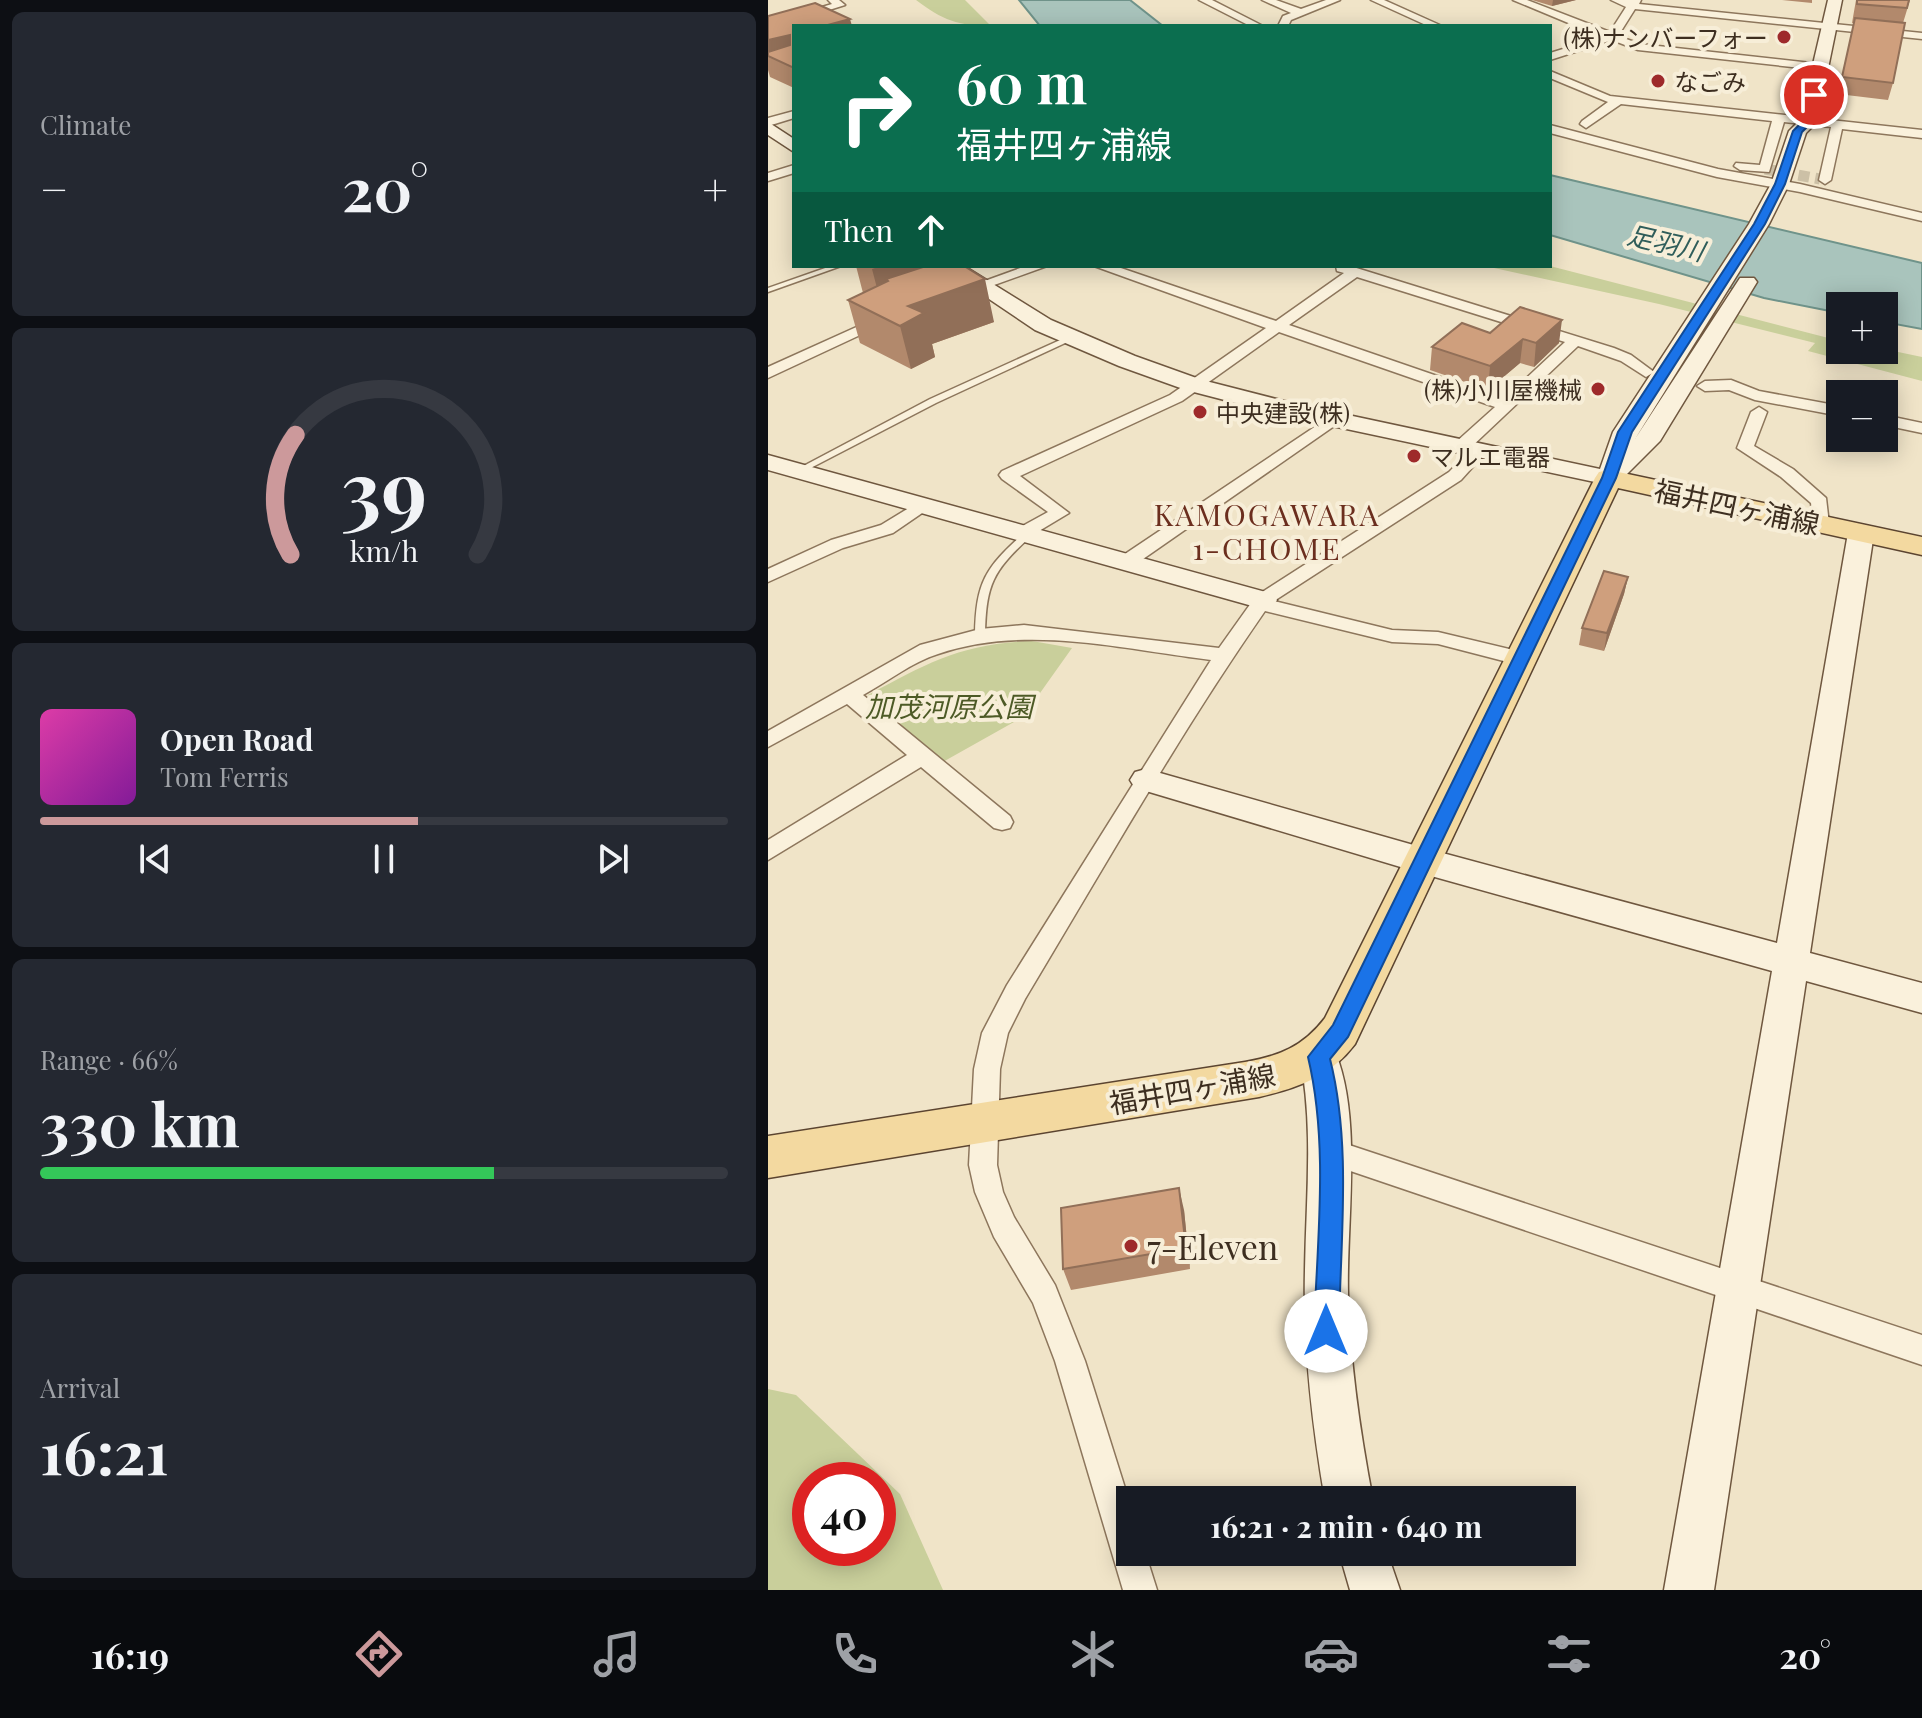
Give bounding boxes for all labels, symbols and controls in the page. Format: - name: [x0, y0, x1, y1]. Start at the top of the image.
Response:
- place label: (株)ナンバーフォー: [1563, 21, 1768, 53]
- marker: (株)ナンバーフォー: [1775, 28, 1793, 46]
- text: 60 m: [956, 44, 1087, 119]
- icon: right: [824, 56, 928, 160]
- pin: [1780, 61, 1848, 129]
- place label: なごみ: [1674, 65, 1746, 97]
- marker: なごみ: [1649, 72, 1667, 90]
- icon: arrive: [1792, 73, 1836, 117]
- text: Climate: [40, 107, 131, 142]
- text: 福井四ヶ浦線: [956, 119, 1172, 167]
- text: 20°: [342, 147, 429, 227]
- text: −: [40, 158, 68, 217]
- text: +: [702, 158, 728, 217]
- icon: ahead: [909, 208, 953, 252]
- text: Then: [824, 210, 893, 250]
- water label: 足羽川: [1624, 216, 1711, 268]
- map controls: [1826, 292, 1898, 452]
- button: +: [1826, 292, 1898, 364]
- place label: (株)小川屋機械: [1424, 373, 1582, 405]
- marker: (株)小川屋機械: [1589, 380, 1607, 398]
- button: −: [1826, 380, 1898, 452]
- place label: 中央建設(株): [1216, 396, 1350, 428]
- marker: 中央建設(株): [1191, 403, 1209, 421]
- text: 39: [341, 431, 427, 542]
- place label: マルエ電器: [1430, 440, 1550, 472]
- marker: マルエ電器: [1405, 447, 1423, 465]
- street label: 福井四ヶ浦線: [1651, 470, 1823, 542]
- district label: KAMOGAWARA 1-CHOME: [1154, 494, 1380, 568]
- text: km/h: [350, 532, 418, 570]
- park label: 加茂河原公園: [865, 687, 1037, 724]
- text: Open Road: [160, 719, 313, 759]
- text: Tom Ferris: [160, 759, 289, 794]
- icon: previous: [133, 837, 177, 881]
- icon: pause: [362, 837, 406, 881]
- icon: next: [591, 837, 635, 881]
- text: Range · 66%: [40, 1042, 178, 1077]
- street label: 福井四ヶ浦線: [1106, 1055, 1278, 1121]
- text: 330 km: [40, 1082, 240, 1162]
- place label: 7-Eleven: [1147, 1223, 1278, 1269]
- marker: 7-Eleven: [1122, 1237, 1140, 1255]
- position arrow: [1284, 1289, 1368, 1373]
- text: Arrival: [40, 1370, 120, 1405]
- text: 16:21: [40, 1410, 168, 1490]
- speed limit sign: 40: [792, 1462, 896, 1566]
- text: 16:21 · 2 min · 640 m: [1210, 1506, 1482, 1546]
- icon: directions: [351, 1626, 407, 1682]
- icon: music: [589, 1626, 645, 1682]
- icon: phone: [827, 1626, 883, 1682]
- icon: climate: [1065, 1626, 1121, 1682]
- icon: car: [1303, 1626, 1359, 1682]
- icon: filters: [1541, 1626, 1597, 1682]
- text: 16:19: [91, 1630, 169, 1678]
- text: 20°: [1779, 1630, 1831, 1678]

